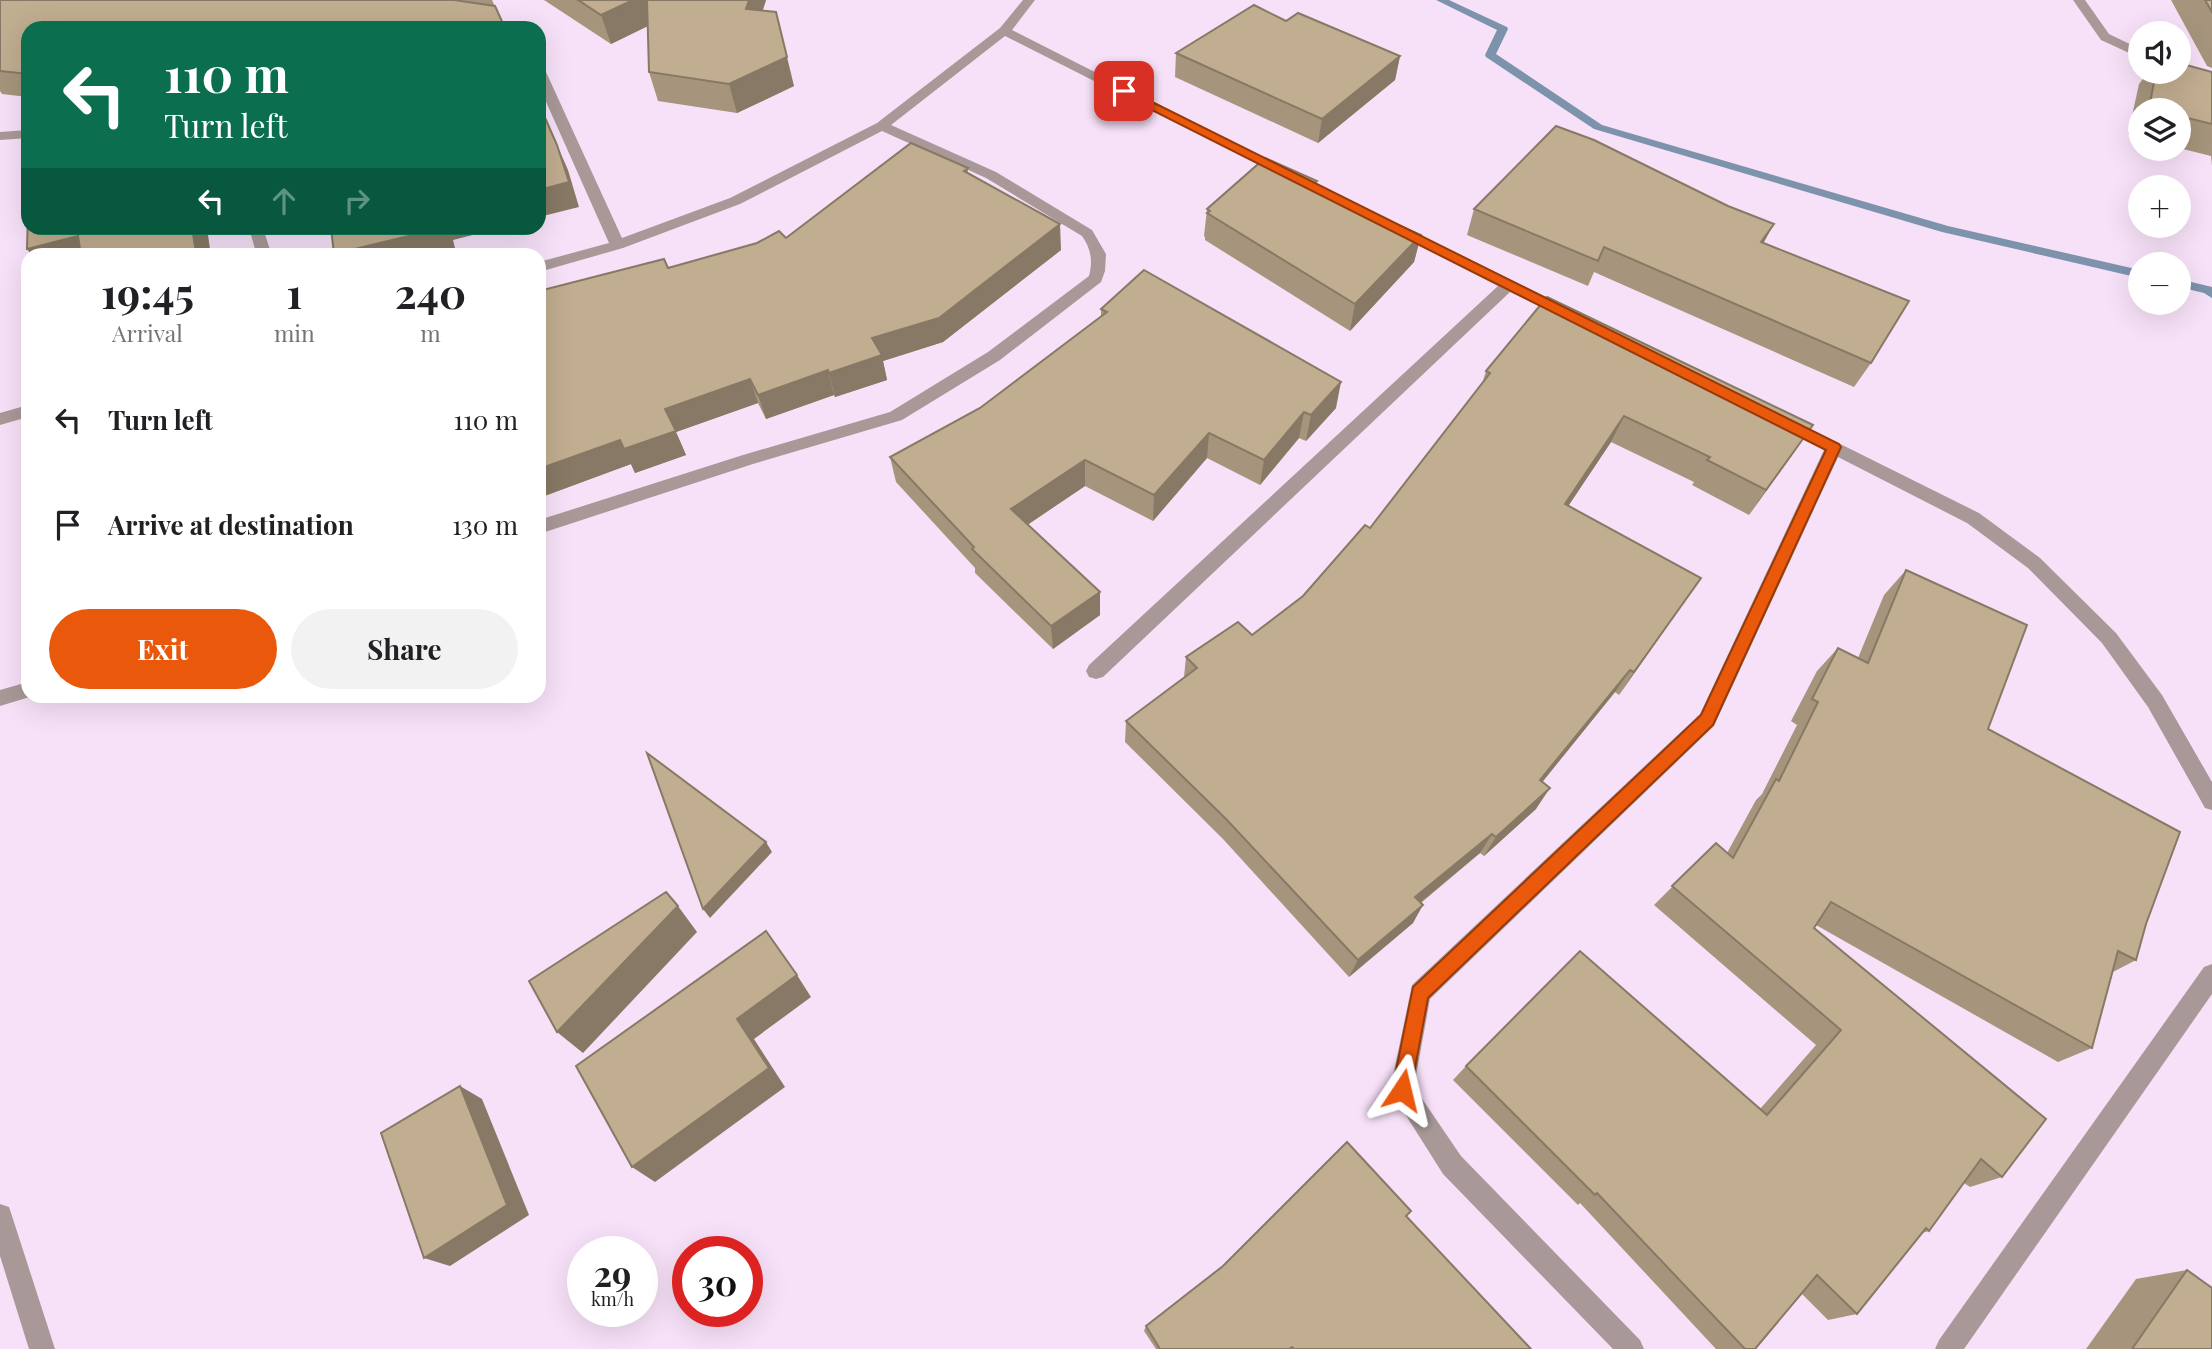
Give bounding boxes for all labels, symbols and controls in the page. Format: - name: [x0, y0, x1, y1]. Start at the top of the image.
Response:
- map controls: [2128, 21, 2191, 315]
- button: sound: [2128, 21, 2191, 84]
- text: 110 m: [164, 40, 289, 105]
- icon: left: [49, 49, 140, 140]
- pin: [1094, 61, 1154, 121]
- icon: arrive: [1105, 72, 1143, 110]
- button: layers: [2128, 98, 2191, 161]
- text: Turn left: [164, 103, 288, 146]
- button: +: [2128, 175, 2191, 238]
- icon: left: [192, 182, 230, 220]
- icon: ahead: [265, 182, 303, 220]
- icon: right: [338, 182, 376, 220]
- button: −: [2128, 252, 2191, 315]
- text: 19:45: [101, 264, 194, 320]
- text: 1: [286, 264, 302, 320]
- text: 240: [395, 264, 466, 320]
- text: Arrival: [112, 317, 183, 348]
- text: min: [274, 317, 315, 348]
- text: m: [420, 317, 441, 348]
- icon: left: [49, 401, 87, 439]
- text: Turn left: [108, 402, 213, 437]
- text: 110 m: [454, 402, 518, 437]
- icon: arrive: [49, 506, 87, 544]
- text: Arrive at destination: [108, 507, 354, 542]
- text: 130 m: [452, 507, 518, 542]
- button: Exit: [49, 609, 277, 689]
- button: Share: [291, 609, 518, 689]
- position arrow: [1365, 1053, 1439, 1127]
- speed limit sign: 30: [672, 1236, 763, 1327]
- text: 29: [594, 1249, 631, 1296]
- text: km/h: [591, 1287, 634, 1311]

